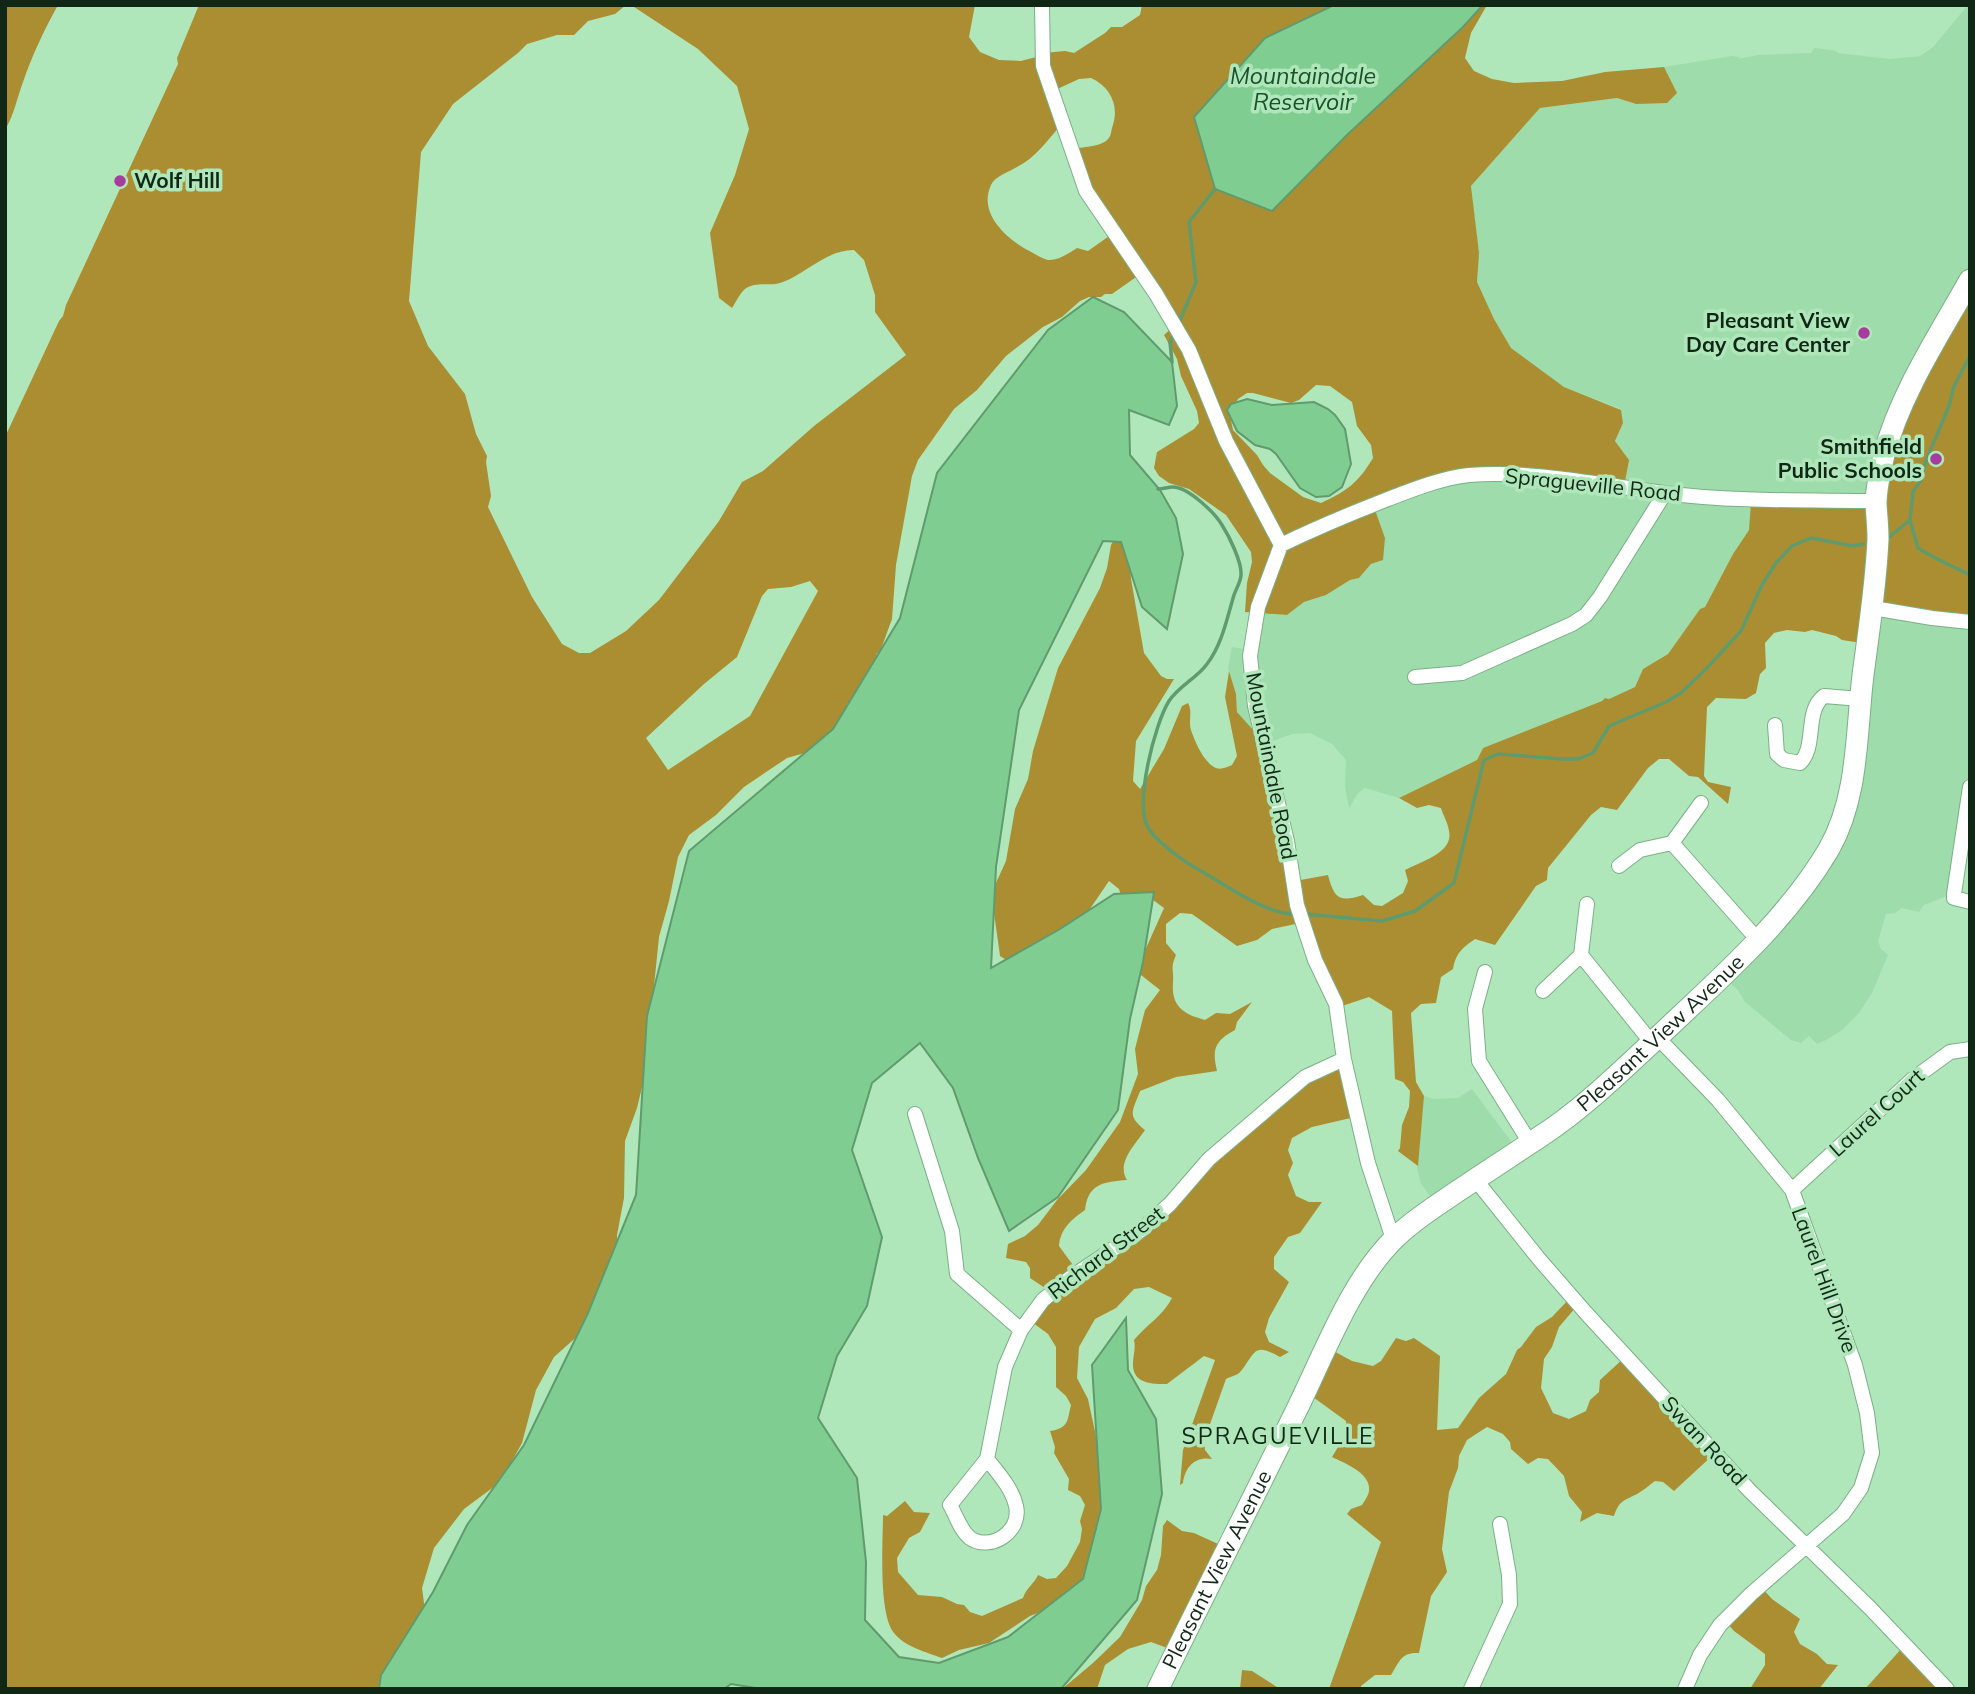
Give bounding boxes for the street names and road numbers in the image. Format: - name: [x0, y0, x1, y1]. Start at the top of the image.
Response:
- street label: Spragueville Road: [1504, 462, 1682, 506]
- street label: Mountaindale Road: [1241, 670, 1303, 862]
- street label: Pleasant View Avenue: [1571, 949, 1749, 1116]
- street label: Laurel Court: [1823, 1063, 1929, 1162]
- street label: Richard Street: [1042, 1200, 1169, 1304]
- street label: Laurel Hill Drive: [1787, 1203, 1863, 1356]
- street label: Swan Road: [1657, 1390, 1753, 1490]
- street label: Pleasant View Avenue: [1156, 1466, 1277, 1673]

